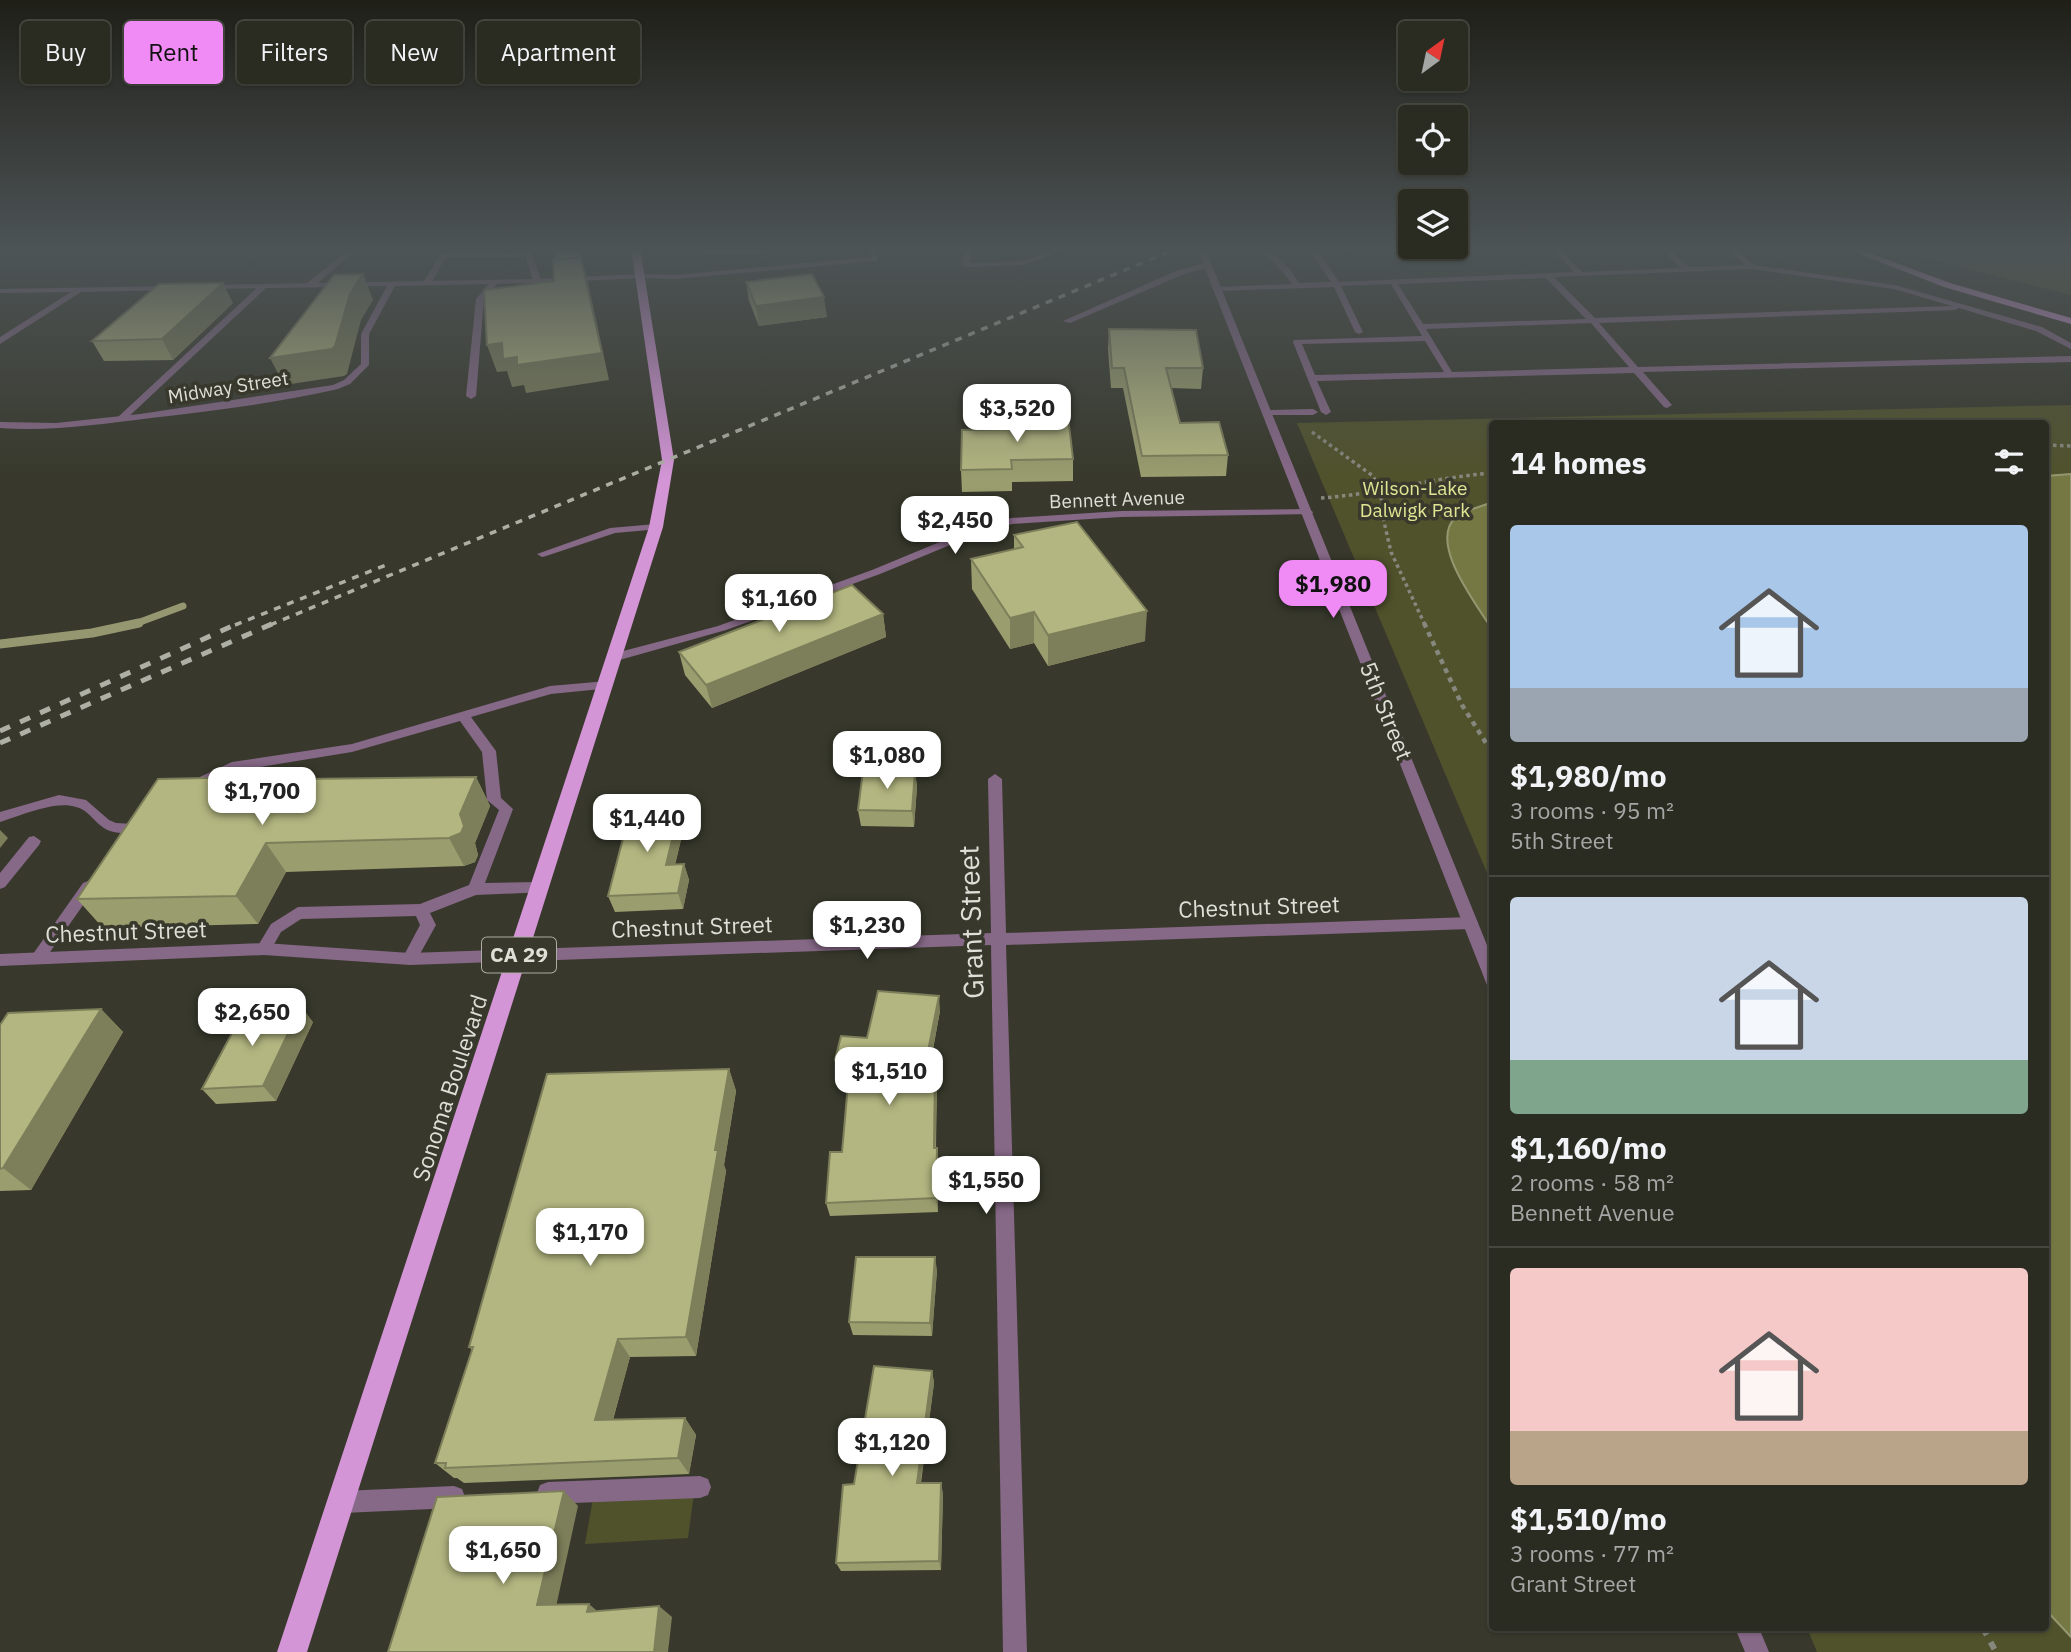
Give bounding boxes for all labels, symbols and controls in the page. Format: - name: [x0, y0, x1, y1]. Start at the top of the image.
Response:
- chip: Buy: [21, 21, 110, 84]
- chip: Rent: [124, 21, 223, 84]
- chip: Filters: [237, 21, 352, 84]
- chip: New: [366, 21, 463, 84]
- chip: Apartment: [477, 21, 640, 84]
- north arrow: [1398, 21, 1468, 91]
- map controls: [1398, 21, 1468, 259]
- button: locate: [1398, 105, 1468, 175]
- button: layers: [1398, 189, 1468, 259]
- street label: Midway Street: [166, 366, 290, 408]
- pin: $3,520: [960, 384, 1074, 444]
- text: $3,520: [979, 392, 1055, 422]
- text: 14 homes: [1510, 443, 1647, 482]
- icon: filters: [1990, 443, 2028, 481]
- park label: Wilson-Lake Dalwigk Park: [1360, 476, 1470, 522]
- street label: Bennett Avenue: [1049, 485, 1185, 513]
- pin: $2,450: [898, 496, 1012, 556]
- text: $2,450: [917, 504, 993, 534]
- pin: $1,980: [1276, 560, 1390, 620]
- text: $1,980: [1295, 568, 1371, 598]
- icon: home: [1706, 570, 1832, 696]
- pin: $1,160: [722, 574, 836, 634]
- text: $1,160: [741, 582, 817, 612]
- street label: 5th Street: [1354, 657, 1420, 764]
- pin: $1,080: [830, 732, 944, 791]
- text: $1,080: [849, 739, 925, 769]
- text: $1,980/mo: [1510, 756, 1667, 795]
- pin: $1,700: [205, 768, 319, 827]
- text: $1,700: [224, 775, 300, 805]
- pin: $1,440: [590, 794, 704, 854]
- text: 3 rooms · 95 m²: [1510, 795, 1674, 825]
- text: $1,440: [609, 802, 685, 832]
- text: 5th Street: [1510, 825, 1613, 855]
- street label: Grant Street: [949, 845, 992, 999]
- street label: Chestnut Street: [1178, 888, 1340, 924]
- pin: $1,230: [810, 902, 924, 961]
- street label: Chestnut Street: [611, 908, 773, 944]
- text: $1,230: [829, 909, 905, 939]
- street label: Chestnut Street: [45, 913, 207, 949]
- road number: CA 29: [482, 937, 556, 972]
- icon: home: [1706, 942, 1832, 1068]
- pin: $2,650: [195, 988, 309, 1048]
- street label: Sonoma Boulevard: [405, 990, 493, 1185]
- text: $2,650: [214, 996, 290, 1026]
- pin: $1,510: [832, 1048, 946, 1107]
- text: $1,510: [851, 1055, 927, 1085]
- text: $1,160/mo: [1510, 1128, 1667, 1167]
- pin: $1,550: [929, 1156, 1043, 1216]
- text: $1,550: [948, 1164, 1024, 1194]
- text: 2 rooms · 58 m²: [1510, 1167, 1674, 1197]
- text: Bennett Avenue: [1510, 1197, 1675, 1227]
- pin: $1,170: [533, 1208, 647, 1268]
- text: $1,170: [552, 1216, 628, 1246]
- icon: home: [1706, 1313, 1832, 1439]
- pin: $1,120: [835, 1418, 949, 1478]
- text: $1,120: [854, 1426, 930, 1456]
- text: $1,510/mo: [1510, 1499, 1667, 1538]
- pin: $1,650: [446, 1526, 560, 1586]
- text: $1,650: [465, 1534, 541, 1564]
- text: 3 rooms · 77 m²: [1510, 1538, 1674, 1568]
- text: Grant Street: [1510, 1568, 1636, 1598]

